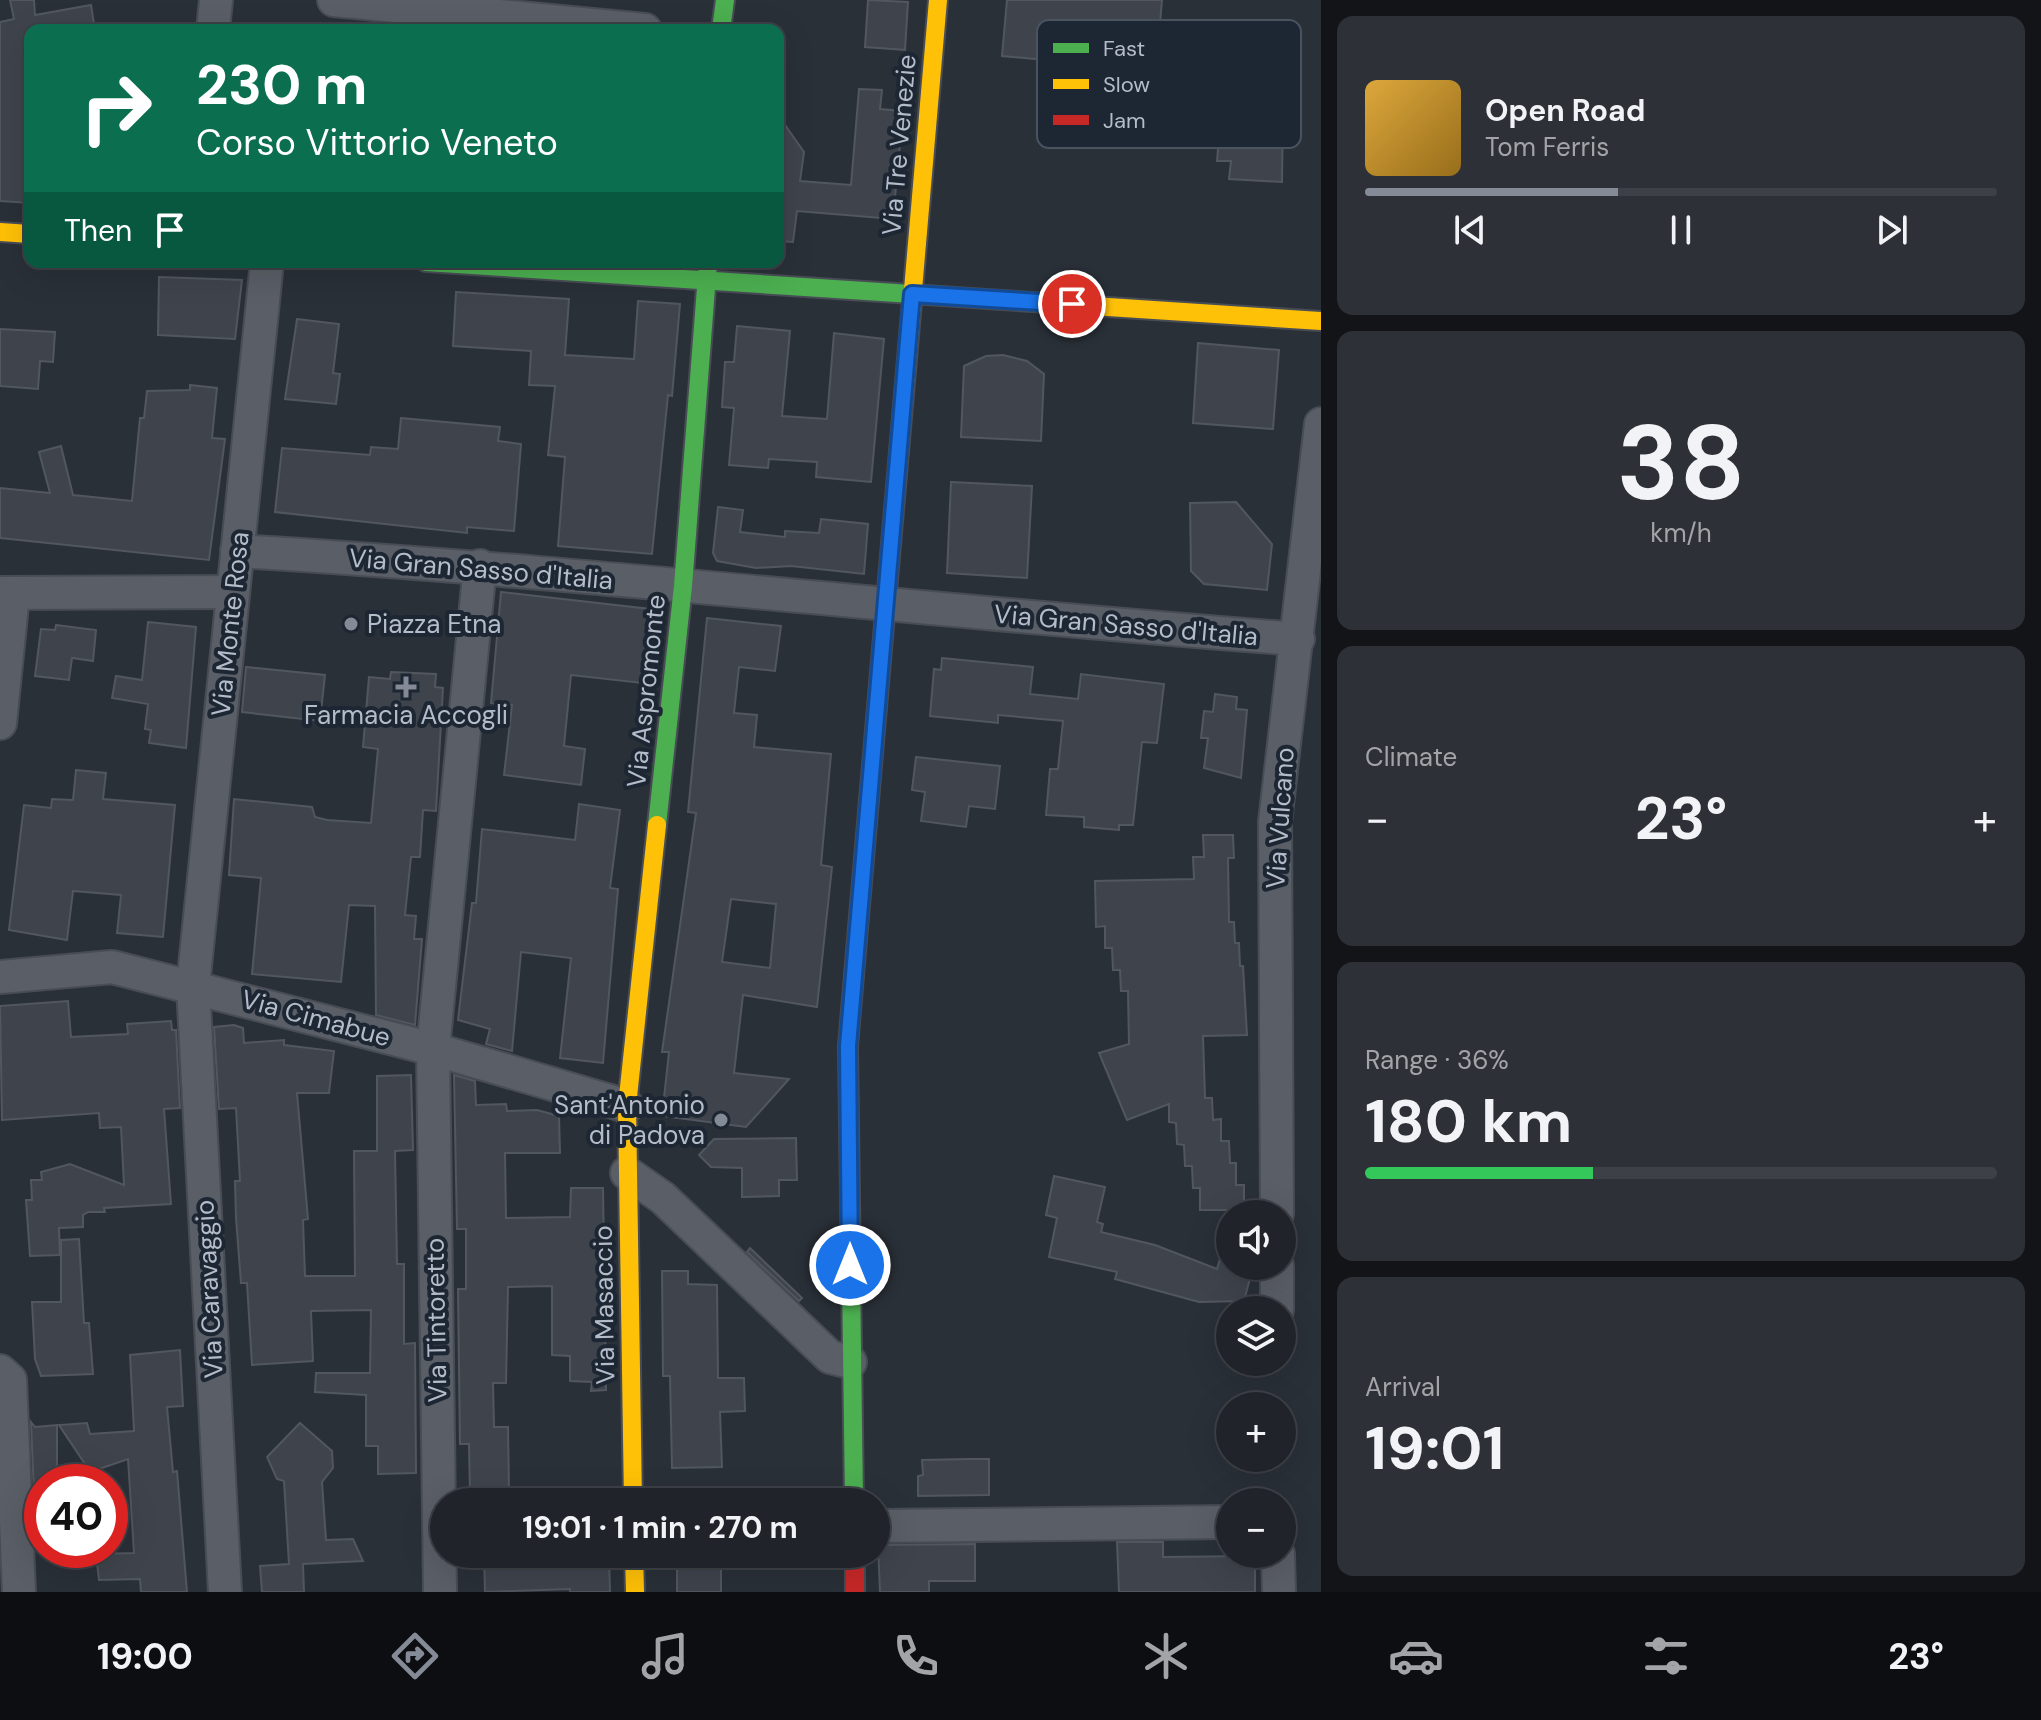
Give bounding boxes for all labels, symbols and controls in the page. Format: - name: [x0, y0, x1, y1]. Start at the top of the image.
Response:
- legend: [1037, 20, 1301, 148]
- text: Fast: [1103, 34, 1145, 63]
- text: 230 m: [196, 48, 367, 121]
- street label: Via Tre Venezie: [874, 53, 924, 237]
- icon: right: [64, 56, 168, 160]
- text: Slow: [1103, 70, 1150, 99]
- text: Open Road: [1485, 91, 1645, 130]
- text: Jam: [1103, 106, 1146, 135]
- text: Corso Vittorio Veneto: [196, 119, 558, 166]
- text: Tom Ferris: [1485, 130, 1609, 164]
- icon: arrive: [148, 208, 192, 252]
- icon: previous: [1448, 208, 1492, 252]
- icon: pause: [1659, 208, 1703, 252]
- icon: next: [1870, 208, 1914, 252]
- text: Then: [64, 211, 132, 250]
- pin: [1038, 270, 1106, 338]
- icon: arrive: [1050, 282, 1094, 326]
- text: 38: [1617, 396, 1745, 531]
- text: km/h: [1650, 516, 1712, 550]
- street label: Via Monte Rosa: [203, 530, 257, 718]
- street label: Via Gran Sasso d'Italia: [348, 541, 614, 597]
- street label: Via Aspromonte: [619, 593, 673, 789]
- street label: Via Gran Sasso d'Italia: [993, 597, 1259, 653]
- place label: Piazza Etna: [367, 607, 501, 641]
- marker: Piazza Etna: [342, 615, 360, 633]
- marker: Farmacia Accogli: [397, 678, 415, 696]
- place label: Farmacia Accogli: [304, 698, 508, 732]
- text: Climate: [1365, 740, 1457, 774]
- street label: Via Vulcano: [1258, 746, 1302, 890]
- text: 23°: [1635, 779, 1727, 858]
- text: −: [1365, 790, 1389, 848]
- text: +: [1973, 790, 1997, 848]
- street label: Via Cimabue: [238, 982, 394, 1054]
- text: Range · 36%: [1365, 1043, 1509, 1077]
- text: 180 km: [1365, 1082, 1572, 1161]
- place label: Sant'Antonio di Padova: [554, 1088, 705, 1152]
- marker: Sant'Antonio di Padova: [712, 1111, 730, 1129]
- street label: Via Caravaggio: [187, 1199, 231, 1379]
- map controls: [1216, 1200, 1296, 1568]
- button: sound: [1216, 1200, 1296, 1280]
- position arrow: [808, 1223, 892, 1307]
- street label: Via Masaccio: [586, 1225, 622, 1385]
- street label: Via Tintoretto: [418, 1237, 454, 1403]
- button: layers: [1216, 1296, 1296, 1376]
- text: Arrival: [1365, 1370, 1441, 1404]
- button: +: [1216, 1392, 1296, 1472]
- text: 19:01: [1365, 1409, 1504, 1488]
- speed limit sign: 40: [24, 1464, 128, 1568]
- button: −: [1216, 1488, 1296, 1568]
- text: 19:01 · 1 min · 270 m: [522, 1508, 798, 1547]
- icon: directions: [387, 1628, 443, 1684]
- icon: music: [637, 1628, 693, 1684]
- icon: phone: [888, 1628, 944, 1684]
- icon: climate: [1138, 1628, 1194, 1684]
- icon: car: [1388, 1628, 1444, 1684]
- icon: filters: [1638, 1628, 1694, 1684]
- text: 19:00: [97, 1633, 193, 1680]
- text: 23°: [1888, 1633, 1944, 1680]

